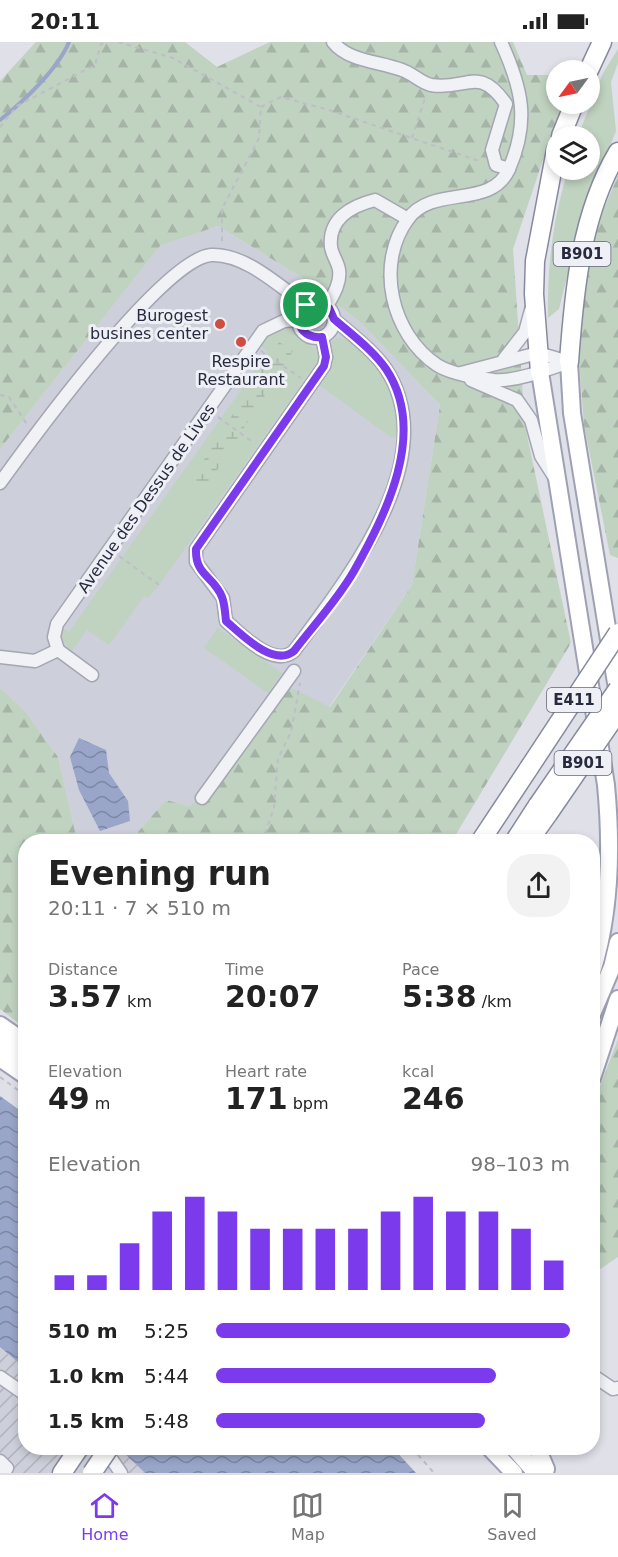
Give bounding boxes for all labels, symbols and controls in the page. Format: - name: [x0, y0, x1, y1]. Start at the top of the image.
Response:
- text: 20:11: [30, 9, 100, 34]
- north arrow: [546, 60, 600, 114]
- map controls: [546, 60, 600, 180]
- button: layers: [546, 126, 600, 180]
- road number: B901: [554, 242, 610, 266]
- pin: [280, 279, 331, 330]
- icon: arrive: [289, 288, 322, 321]
- place label: Burogest busines center: [90, 306, 208, 343]
- marker: Burogest busines center: [213, 317, 227, 331]
- marker: Respire Restaurant: [234, 335, 248, 349]
- place label: Respire Restaurant: [197, 352, 285, 389]
- street label: Avenue des Dessus de Lives: [74, 400, 219, 596]
- road number: E411: [547, 688, 601, 712]
- road number: B901: [554, 751, 612, 775]
- text: Evening run: [48, 854, 271, 893]
- button: share: [507, 854, 570, 917]
- text: 20:11 · 7 × 510 m: [48, 896, 231, 920]
- text: Distance: [48, 960, 118, 979]
- text: Time: [225, 960, 264, 979]
- text: Pace: [402, 960, 439, 979]
- text: 3.57: [48, 979, 122, 1014]
- text: 20:07: [225, 979, 321, 1014]
- text: 5:38: [402, 979, 477, 1014]
- text: km: [122, 992, 152, 1011]
- text: /km: [477, 992, 512, 1011]
- text: Elevation: [48, 1062, 122, 1081]
- text: Heart rate: [225, 1062, 307, 1081]
- text: kcal: [402, 1062, 434, 1081]
- text: 49: [48, 1081, 90, 1116]
- text: 171: [225, 1081, 288, 1116]
- text: 246: [402, 1081, 465, 1116]
- text: m: [90, 1094, 110, 1113]
- text: bpm: [288, 1094, 329, 1113]
- text: Elevation: [48, 1152, 141, 1176]
- text: 98–103 m: [471, 1152, 570, 1176]
- text: 510 m: [48, 1319, 118, 1343]
- text: 5:25: [144, 1319, 189, 1343]
- text: 1.0 km: [48, 1364, 125, 1388]
- text: 5:44: [144, 1364, 189, 1388]
- text: 1.5 km: [48, 1409, 125, 1433]
- text: 5:48: [144, 1409, 189, 1433]
- tab: Home: [81, 1489, 129, 1544]
- tab: Map: [291, 1489, 325, 1544]
- tab: Saved: [487, 1489, 537, 1544]

